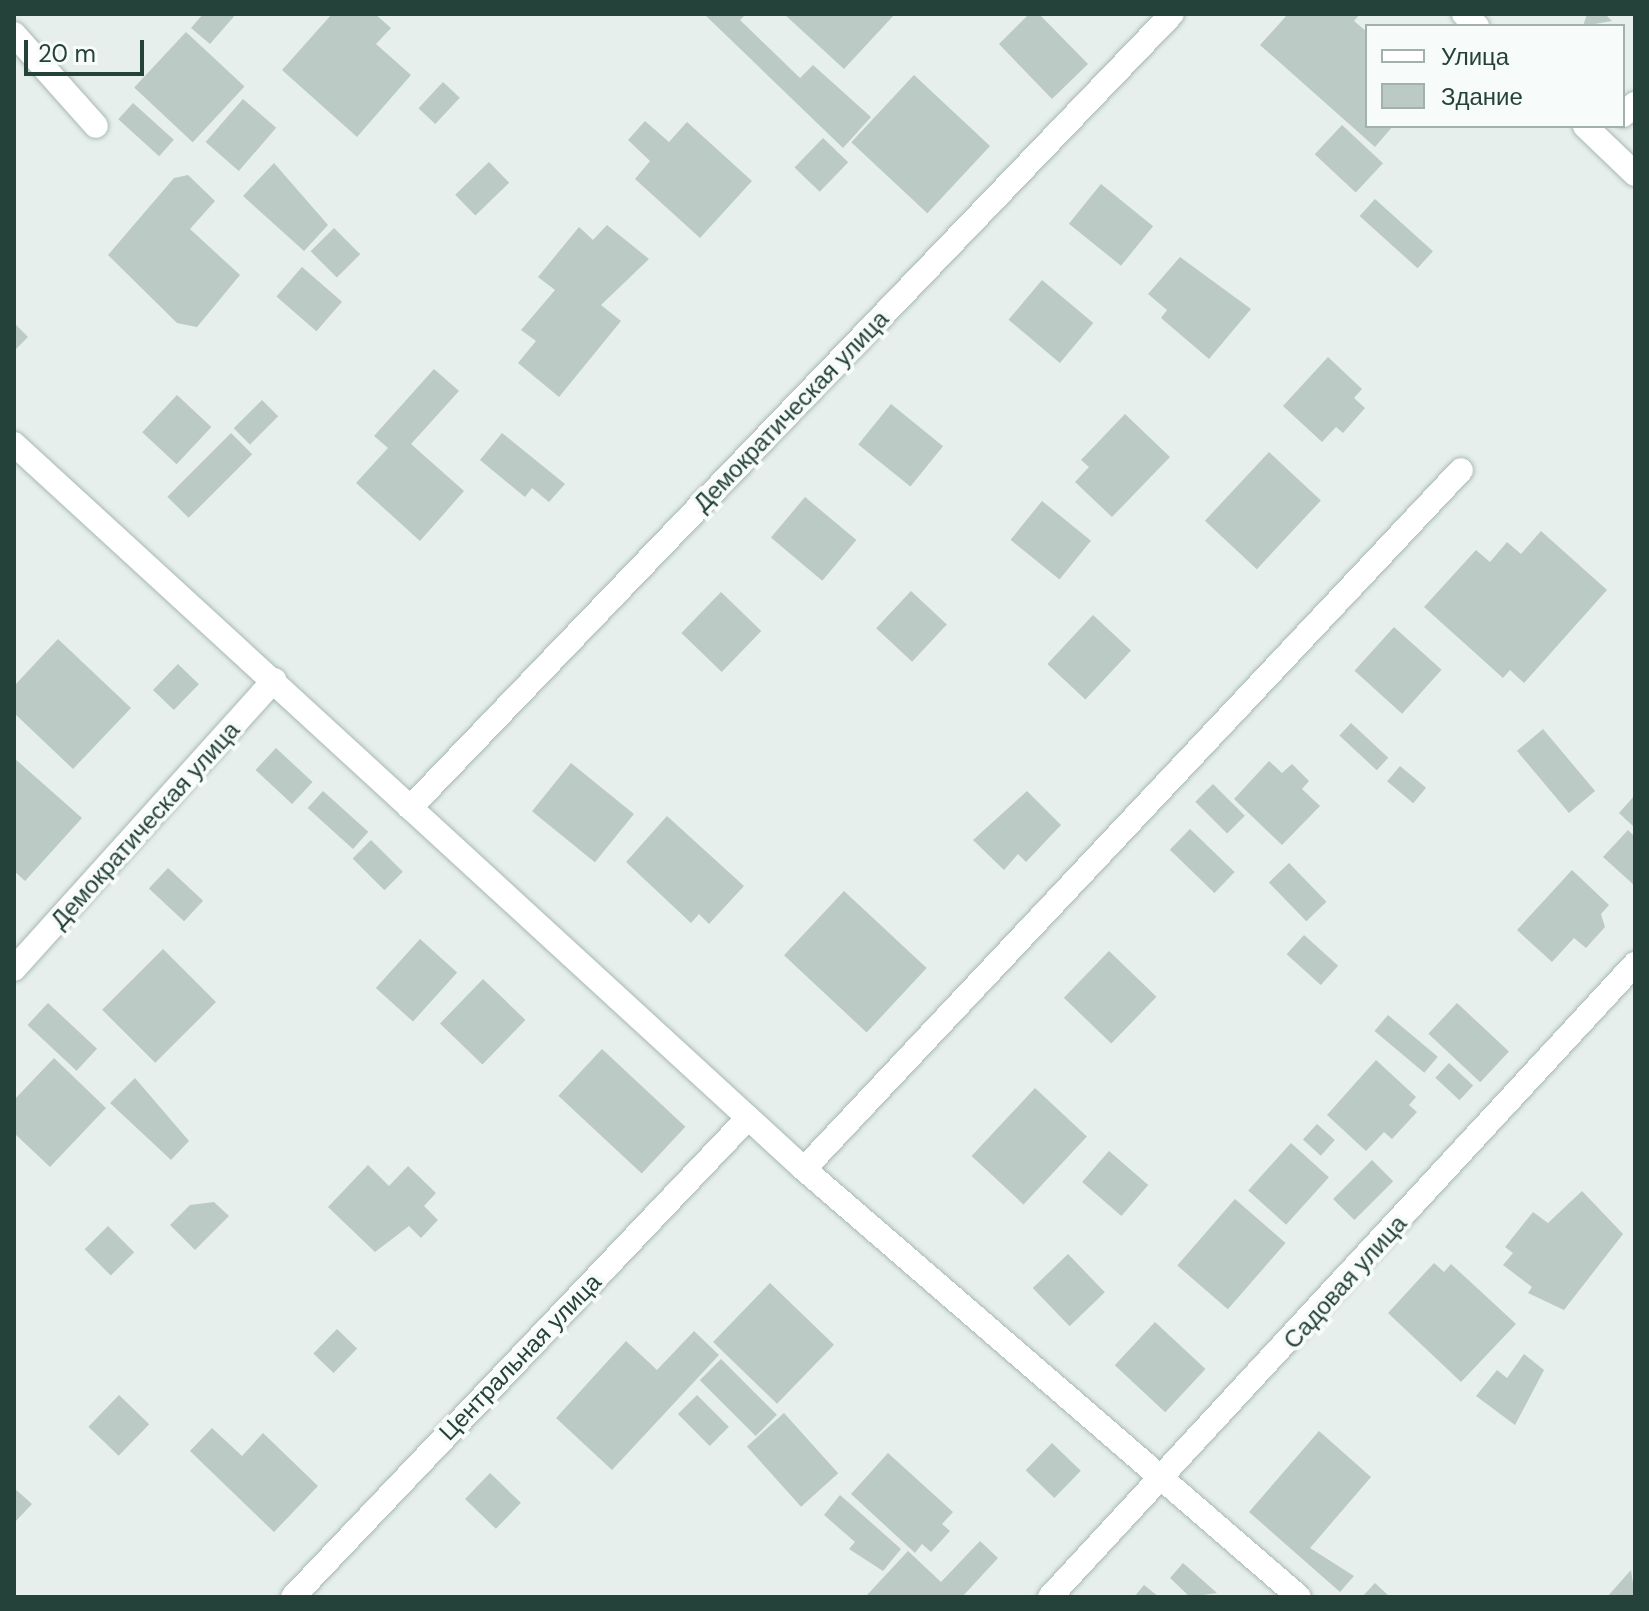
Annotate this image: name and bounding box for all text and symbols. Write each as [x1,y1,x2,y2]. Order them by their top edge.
scale bar [28,24,148,74]
legend [1365,24,1625,128]
text: 20 m [38,38,96,69]
text: Улица [1441,41,1509,72]
text: Здание [1441,81,1523,112]
street label: Демократическая улица [688,305,894,517]
street label: Демократическая улица [45,716,245,934]
street label: Садовая улица [1278,1209,1412,1355]
street label: Центральная улица [433,1268,607,1446]

